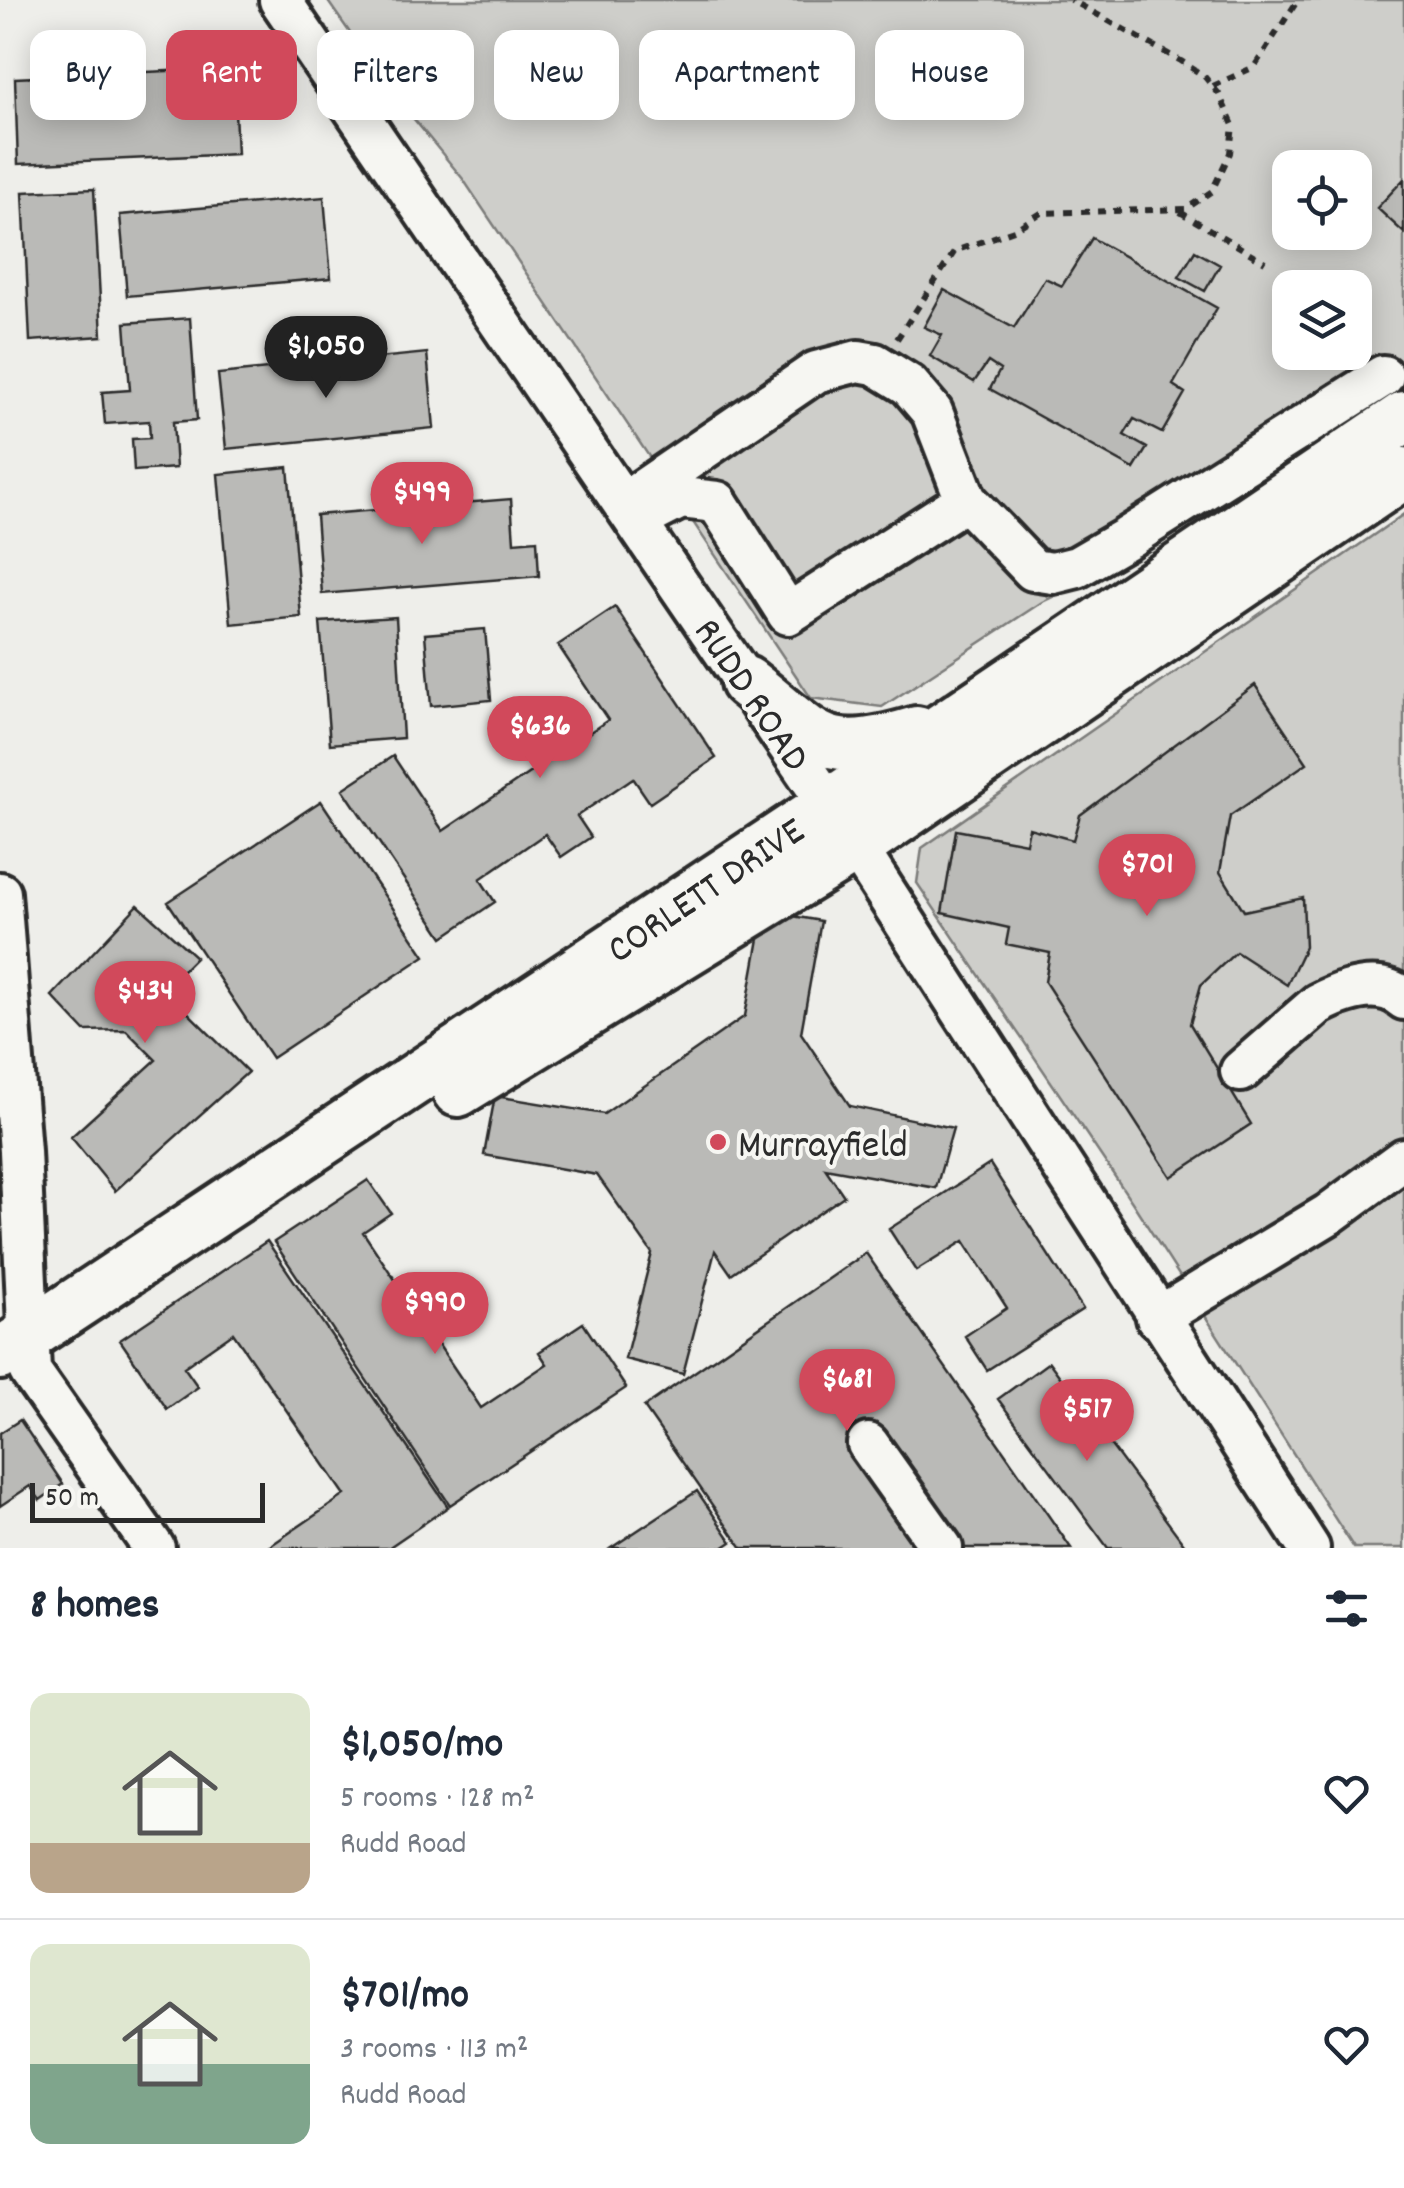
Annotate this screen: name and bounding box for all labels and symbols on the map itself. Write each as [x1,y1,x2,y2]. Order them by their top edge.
pin: $1,050 [245,316,407,401]
pin: $499 [363,462,481,547]
street label: RUDD ROAD [676,609,821,785]
pin: $636 [481,696,599,781]
street label: CORLETT DRIVE [597,806,818,981]
pin: $701 [1088,834,1206,919]
pin: $434 [86,961,204,1046]
place label: Murrayfield [738,1120,908,1177]
marker: Murrayfield [707,1131,729,1153]
pin: $990 [376,1272,494,1357]
pin: $681 [788,1349,906,1434]
pin: $517 [1028,1379,1146,1464]
scale bar [30,1478,265,1522]

